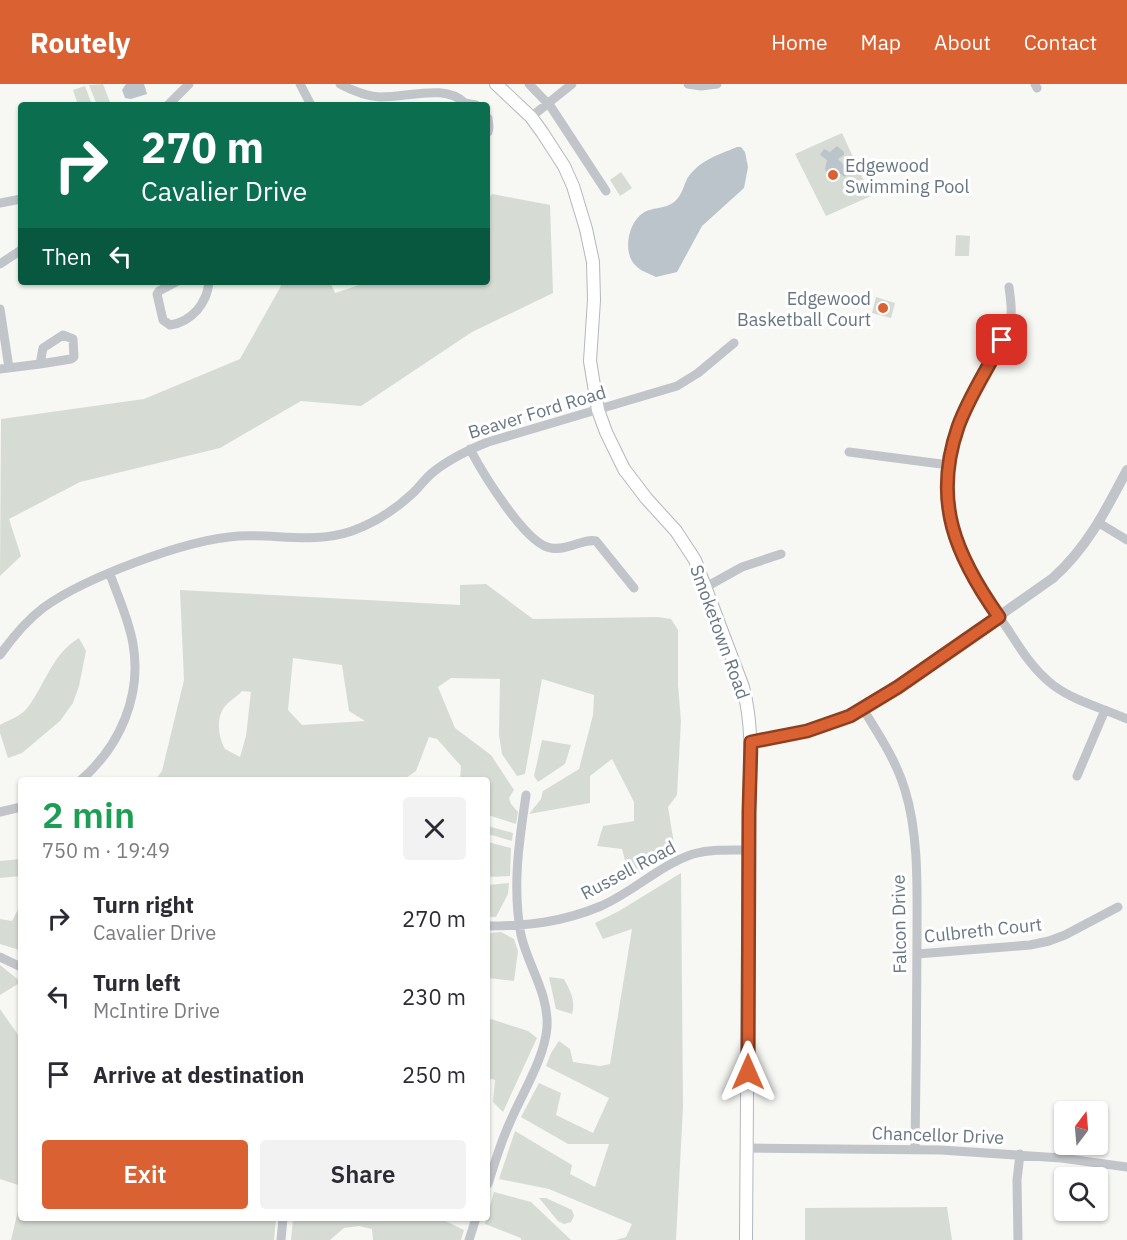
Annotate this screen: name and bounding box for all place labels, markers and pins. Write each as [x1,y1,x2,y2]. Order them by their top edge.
place label: Edgewood Swimming Pool [845,154,969,198]
marker: Edgewood Swimming Pool [826,168,840,182]
place label: Edgewood Basketball Court [737,287,871,331]
marker: Edgewood Basketball Court [876,301,890,315]
pin [976,314,1027,365]

